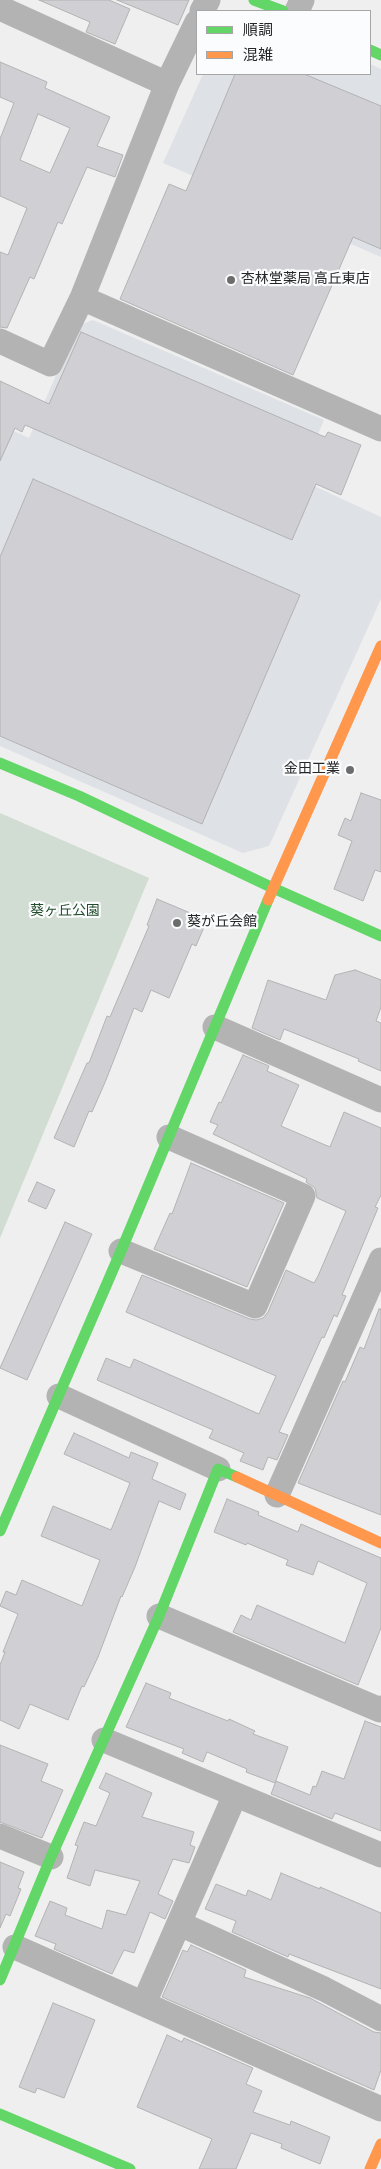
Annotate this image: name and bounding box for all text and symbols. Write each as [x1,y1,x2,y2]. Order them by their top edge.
legend [196,10,371,75]
text: 順調 [243,20,273,41]
text: 混雑 [243,45,273,66]
place label: 杏林堂薬局 高丘東店 [241,272,370,288]
marker: 杏林堂薬局 高丘東店 [225,274,237,286]
place label: 金田工業 [284,762,340,778]
marker: 金田工業 [344,764,356,776]
park label: 葵ヶ丘公園 [30,904,100,920]
place label: 葵が丘会館 [187,915,257,931]
marker: 葵が丘会館 [171,917,183,929]

